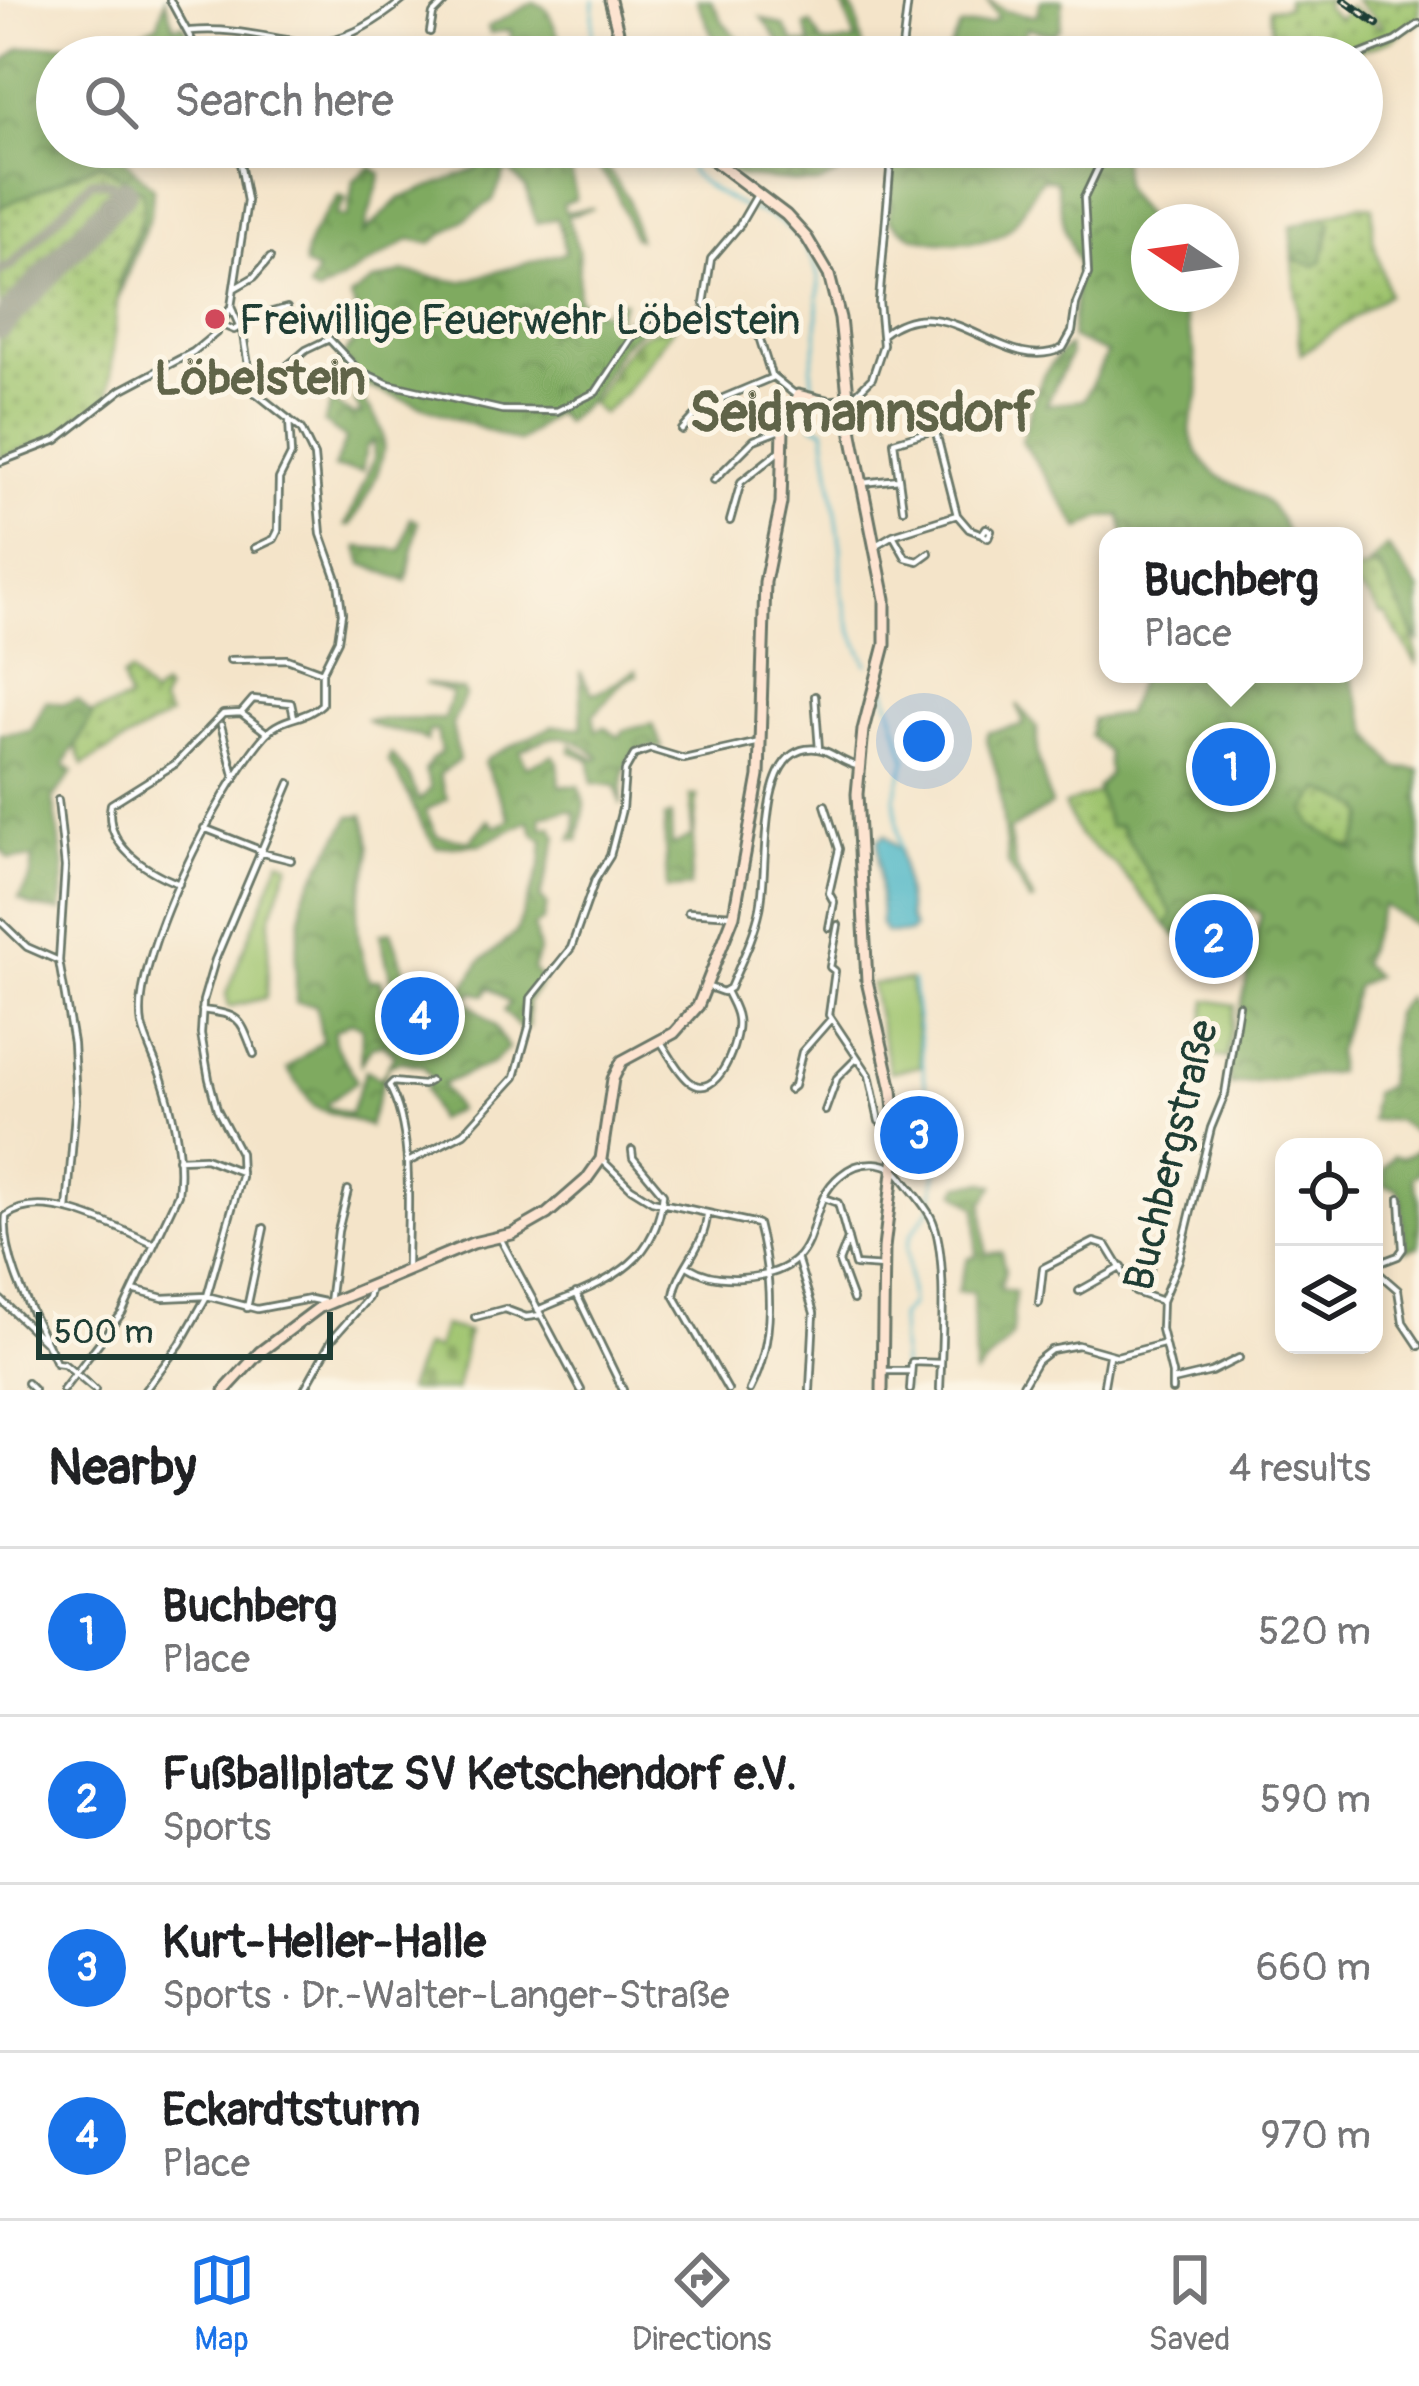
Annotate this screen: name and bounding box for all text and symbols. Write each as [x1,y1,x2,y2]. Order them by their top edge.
search box [36,36,1383,168]
icon: search [78,69,144,135]
text: Search here [174,74,394,130]
north arrow [1131,204,1239,312]
place label: Freiwillige Feuerwehr Löbelstein [239,295,801,347]
marker: Freiwillige Feuerwehr Löbelstein [202,306,228,332]
district label: Löbelstein [154,349,366,409]
district label: Seidmannsdorf [689,380,1035,448]
popup [1099,527,1363,683]
text: Buchberg [1143,553,1319,609]
text: Place [1143,609,1231,658]
your location [894,711,954,771]
pin: 1 [1192,722,1270,812]
pin: 2 [1175,894,1253,984]
pin: 4 [381,971,459,1061]
street label: Buchbergstraße [1113,1014,1231,1296]
pin: 3 [880,1090,958,1180]
map controls [1275,1138,1383,1354]
button: locate [1275,1138,1383,1246]
button: layers [1275,1246,1383,1354]
scale bar [36,1306,333,1359]
text: 500 m [54,1312,153,1353]
text: Nearby [48,1436,196,1500]
text: 4 results [1229,1444,1371,1493]
text: Buchberg [162,1579,337,1635]
text: 1 [79,1607,95,1656]
text: 520 m [1258,1607,1371,1656]
text: Place [162,1635,250,1684]
text: Fußballplatz SV Ketschendorf e.V. [162,1747,797,1803]
text: 2 [76,1775,98,1824]
text: 590 m [1260,1775,1371,1824]
text: Sports [162,1803,271,1852]
text: Kurt-Heller-Halle [162,1915,486,1971]
text: 3 [76,1943,98,1992]
text: 660 m [1256,1943,1371,1992]
text: Sports · Dr.-Walter-Langer-Straße [162,1971,730,2020]
text: Eckardtsturm [162,2083,420,2139]
text: 4 [76,2111,98,2160]
text: 970 m [1261,2111,1371,2160]
text: Place [162,2139,250,2188]
tab: Map [189,2247,255,2360]
tab: Directions [632,2247,772,2360]
tab: Saved [1149,2247,1230,2360]

